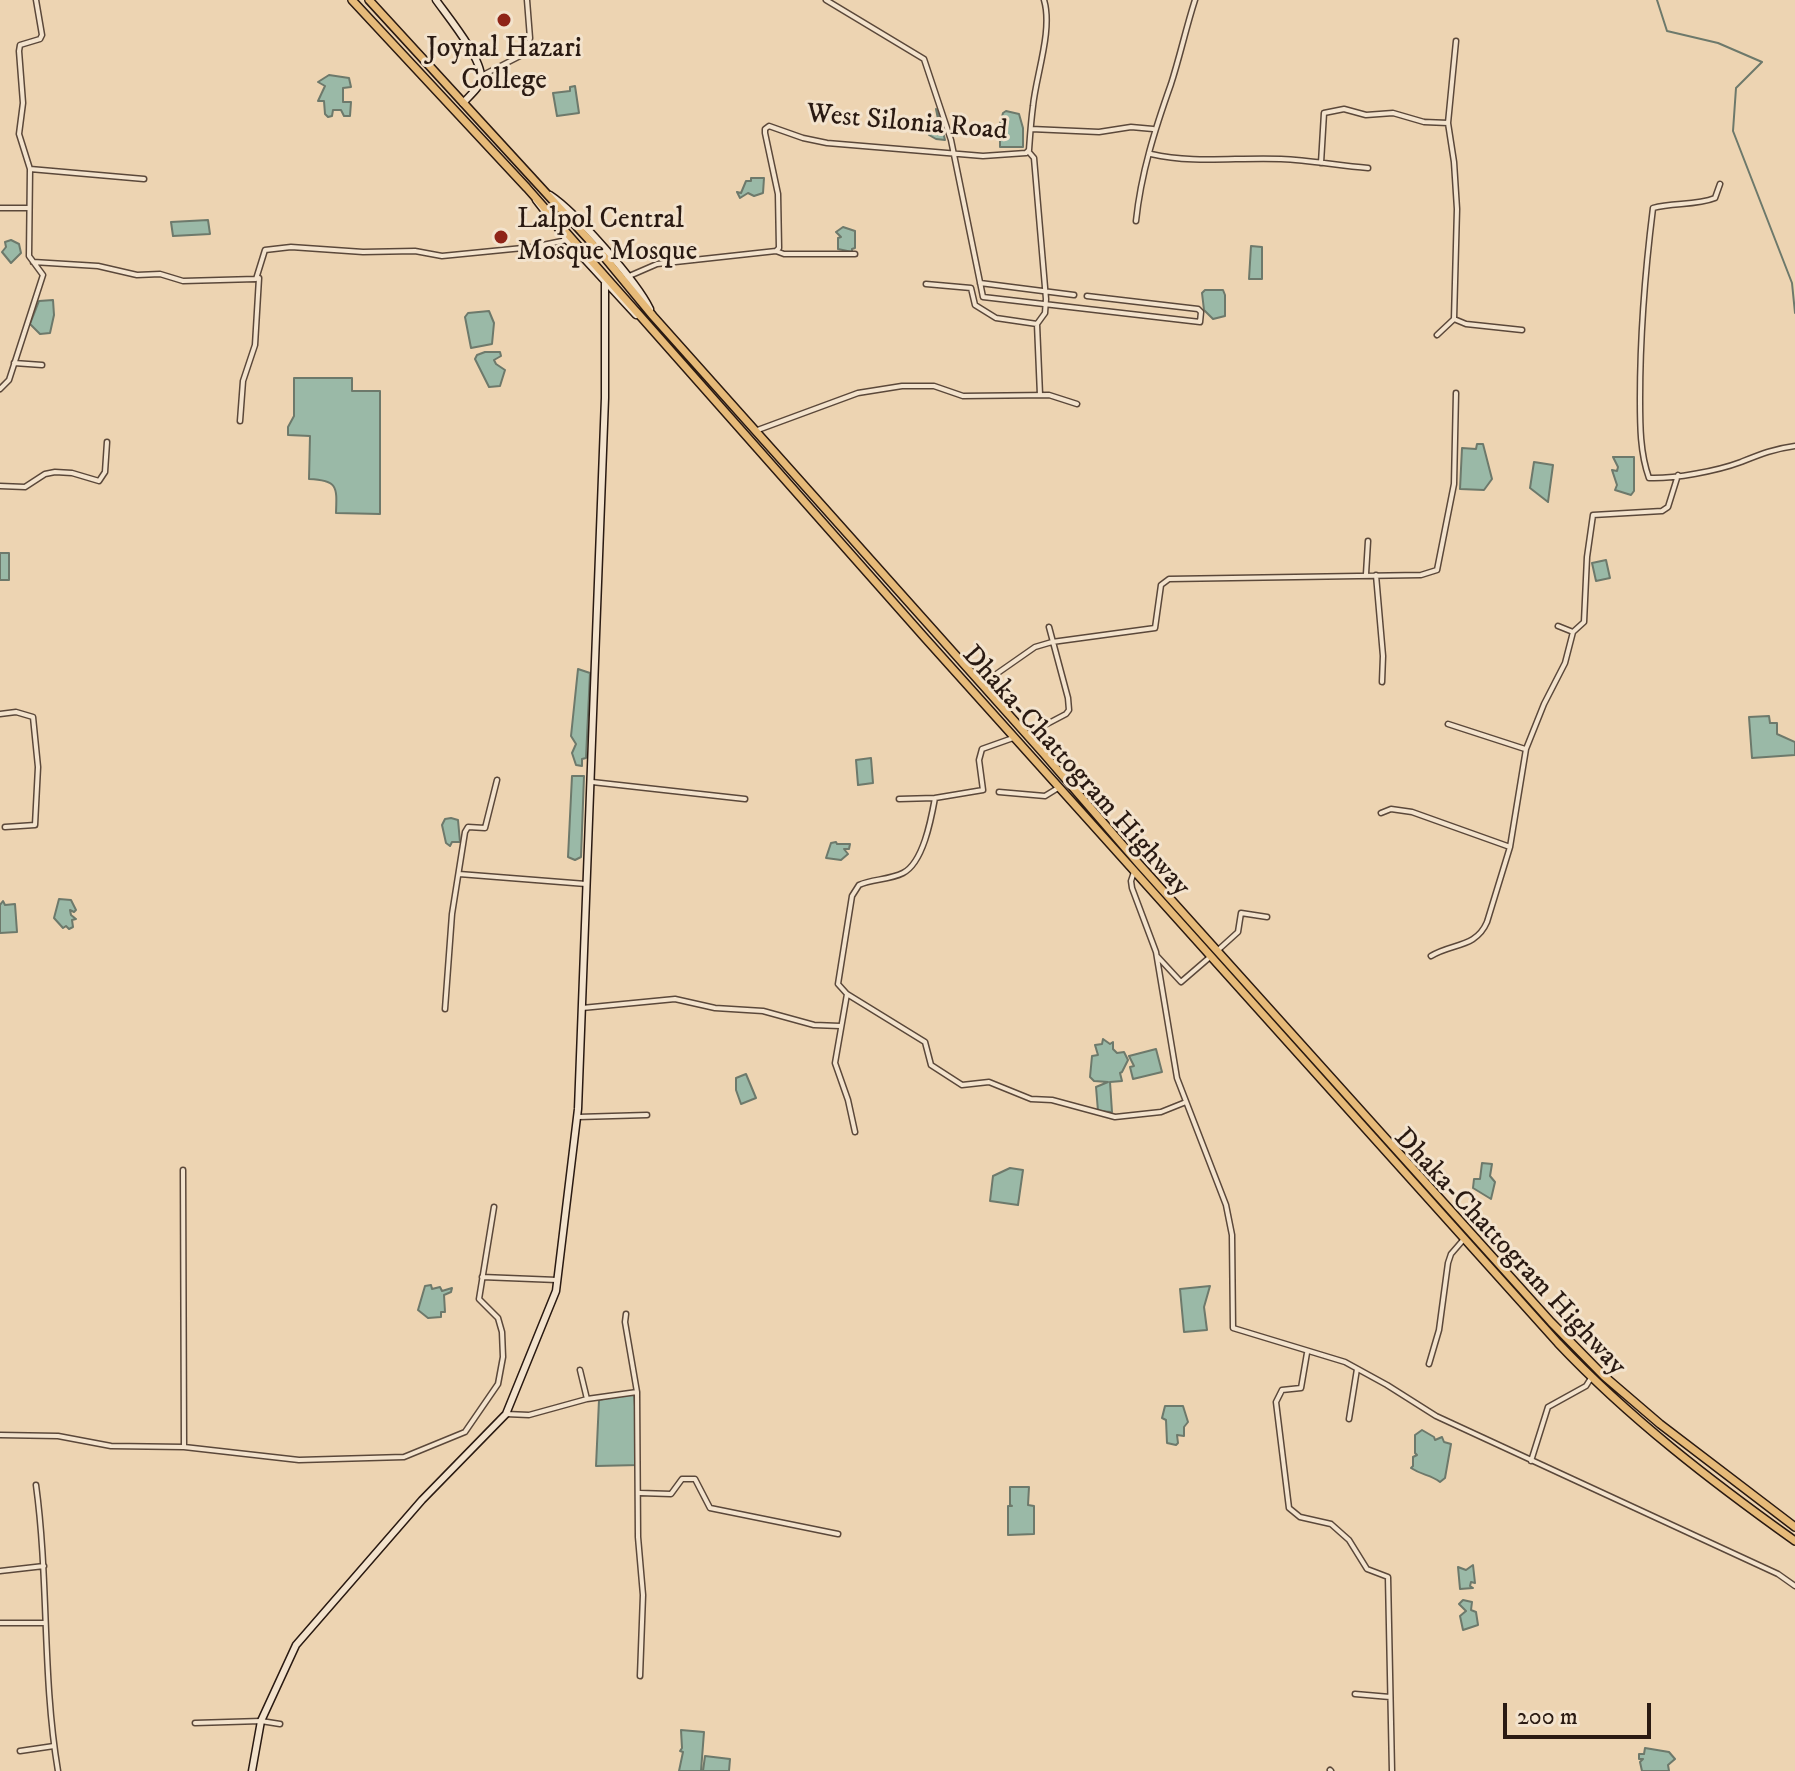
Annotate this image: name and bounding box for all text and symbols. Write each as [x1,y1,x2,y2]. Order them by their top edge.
marker: Joynal Hazari College [495,11,513,29]
place label: Joynal Hazari College [426,33,582,99]
street label: West Silonia Road [805,98,1009,150]
place label: Lalpol Central Mosque Mosque [517,204,697,270]
marker: Lalpol Central Mosque Mosque [492,228,510,246]
street label: Dhaka-Chattogram Highway [953,640,1197,904]
street label: Dhaka-Chattogram Highway [1386,1122,1632,1384]
scale bar [1507,1687,1655,1737]
text: 200 m [1517,1702,1578,1732]

